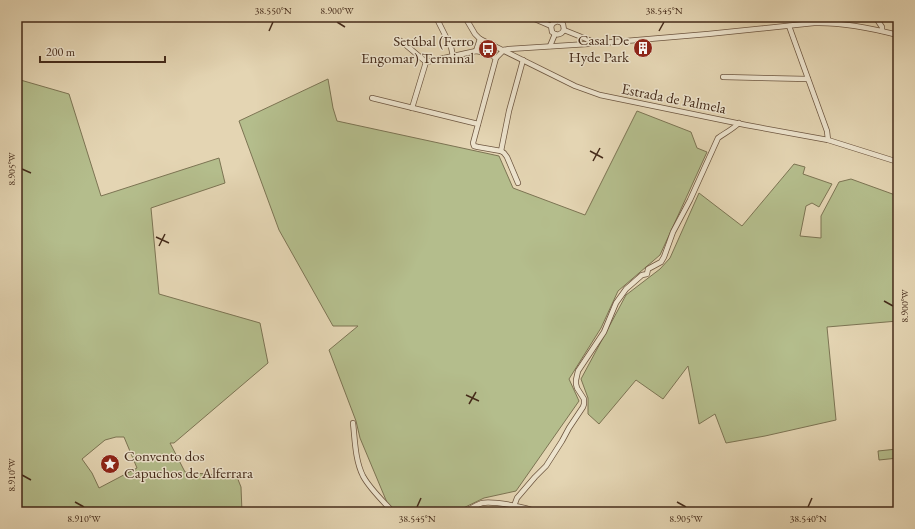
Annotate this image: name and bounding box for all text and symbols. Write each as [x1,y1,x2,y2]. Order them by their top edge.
text: 38.550°N [254,4,292,17]
text: 8.900°W [320,4,355,17]
text: 38.545°N [645,4,683,17]
place label: Casal De Hyde Park [569,30,630,66]
place label: Setúbal (Ferro Engomar) Terminal [361,31,474,67]
building icon: Casal De Hyde Park [632,37,654,59]
scale bar [40,38,165,64]
bus stop icon: Setúbal (Ferro Engomar) Terminal [477,38,499,60]
text: 200 m [46,44,76,60]
street label: Estrada de Palmela [620,79,728,117]
text: 8.905°W [5,151,18,186]
text: 8.900°W [898,288,911,323]
place label: Convento dos Capuchos de Alferrara [124,446,253,482]
place icon: Convento dos Capuchos de Alferrara [99,453,121,475]
text: 8.910°W [5,457,18,492]
text: 8.910°W [67,512,102,525]
text: 38.545°N [398,512,436,525]
text: 8.905°W [669,512,704,525]
text: 38.540°N [789,512,827,525]

